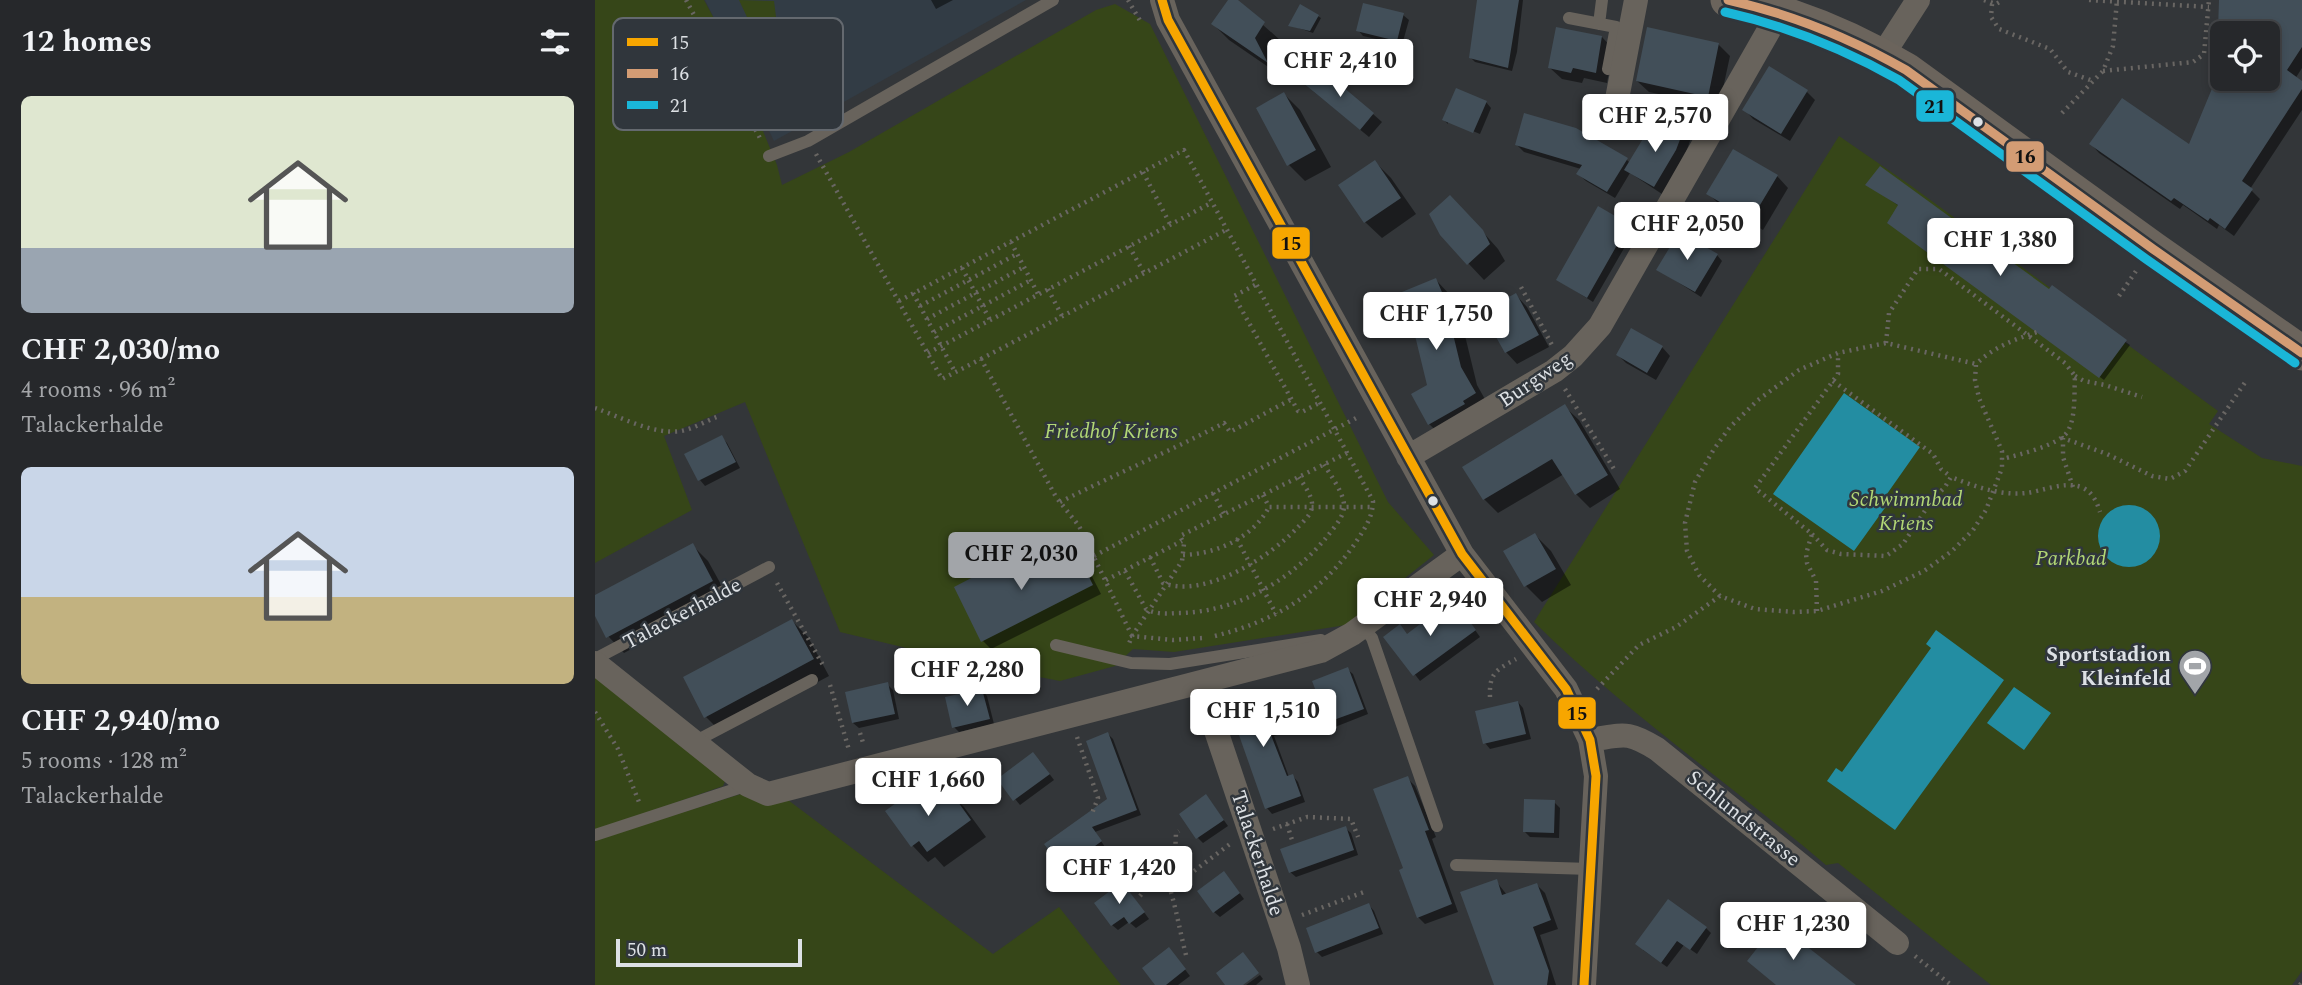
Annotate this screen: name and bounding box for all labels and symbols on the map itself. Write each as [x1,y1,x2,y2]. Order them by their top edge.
legend [613,18,843,130]
text: 15 [670,29,689,58]
pin: CHF 2,410 [1260,40,1420,99]
text: 16 [670,60,689,89]
line badge: 21 [1915,89,1955,123]
text: 21 [670,92,689,121]
text: 21 [1924,93,1946,122]
pin: CHF 2,570 [1575,94,1735,154]
unlabelled marker [1971,115,1985,129]
line badge: 16 [2005,140,2045,173]
text: 16 [2014,143,2036,172]
pin: CHF 2,050 [1607,202,1767,262]
pin: CHF 1,380 [1920,218,2080,278]
line badge: 15 [1271,226,1311,260]
text: 15 [1280,230,1302,259]
pin: CHF 1,750 [1356,292,1516,352]
street label: Burgweg [1492,343,1579,416]
park label: Friedhof Kriens [1044,416,1178,448]
park label: Schwimmbad Kriens [1849,484,1963,540]
unlabelled marker [1426,494,1440,508]
pin: CHF 2,030 [941,532,1101,592]
park label: Parkbad [2035,543,2107,575]
street label: Talackerhalde [618,569,747,659]
pin: CHF 2,940 [1350,578,1510,638]
place label: Sportstadion Kleinfeld [2046,639,2171,695]
sports icon: Sportstadion Kleinfeld [2176,647,2214,696]
pin: CHF 2,280 [887,648,1047,708]
pin: CHF 1,510 [1183,690,1343,749]
line badge: 15 [1557,696,1597,730]
text: 15 [1566,700,1588,729]
pin: CHF 1,660 [848,758,1008,818]
street label: Schlundstrasse [1679,763,1808,875]
street label: Talackerhalde [1222,786,1292,920]
pin: CHF 1,420 [1039,846,1199,906]
pin: CHF 1,230 [1713,902,1873,962]
scale bar [616,936,801,968]

